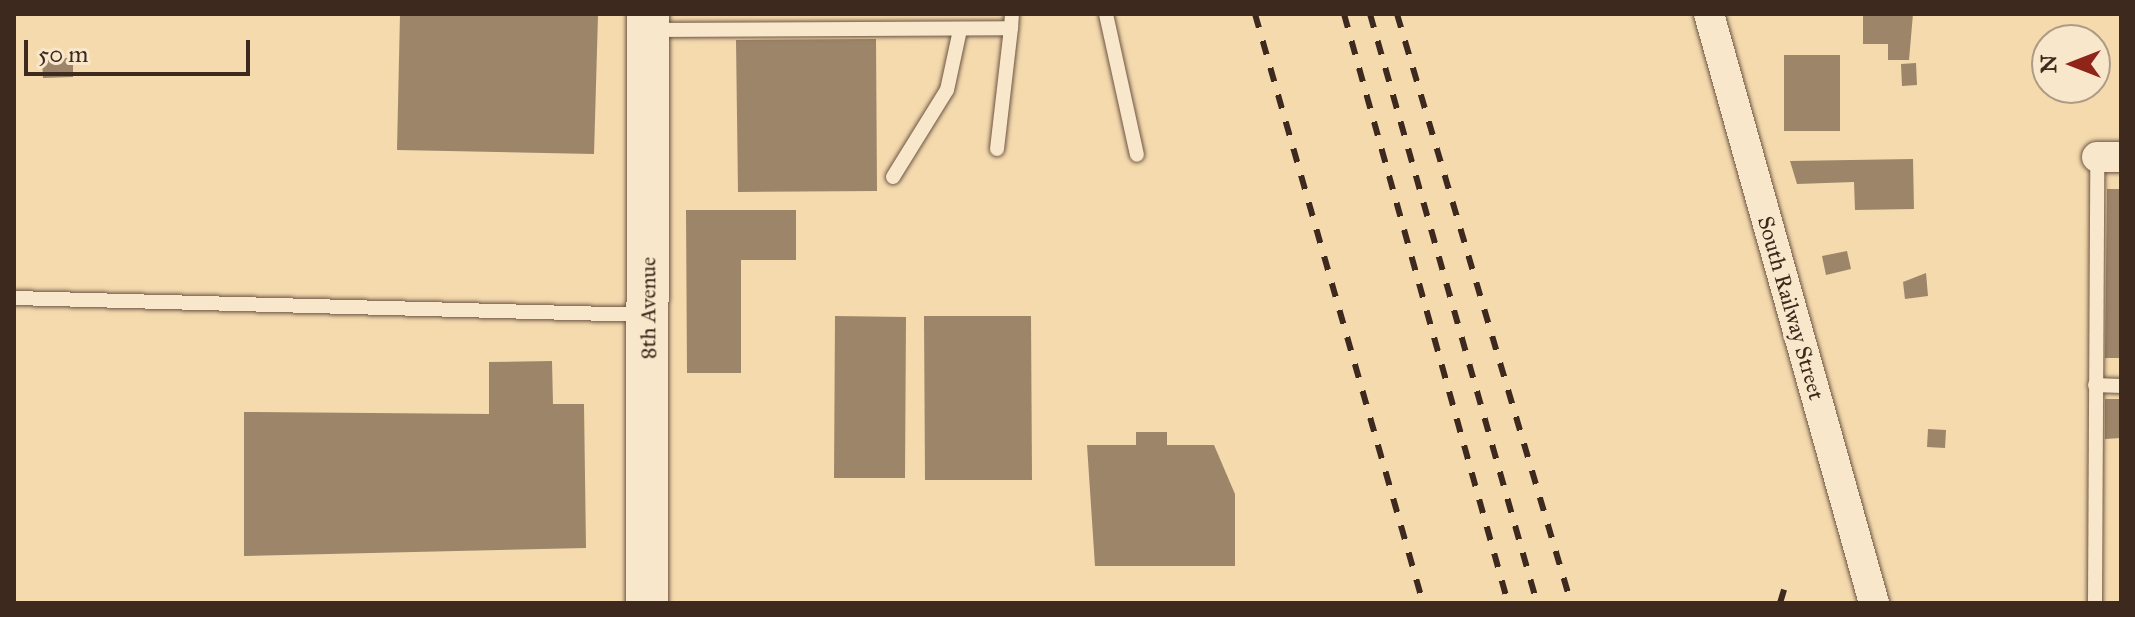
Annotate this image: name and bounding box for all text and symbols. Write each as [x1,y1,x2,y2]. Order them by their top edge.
scale bar [28,24,254,74]
north arrow [2031,24,2111,104]
text: 50 m [38,39,88,69]
text: N [2035,55,2062,73]
street label: South Railway Street [1752,213,1830,403]
street label: 8th Avenue [635,257,661,359]

